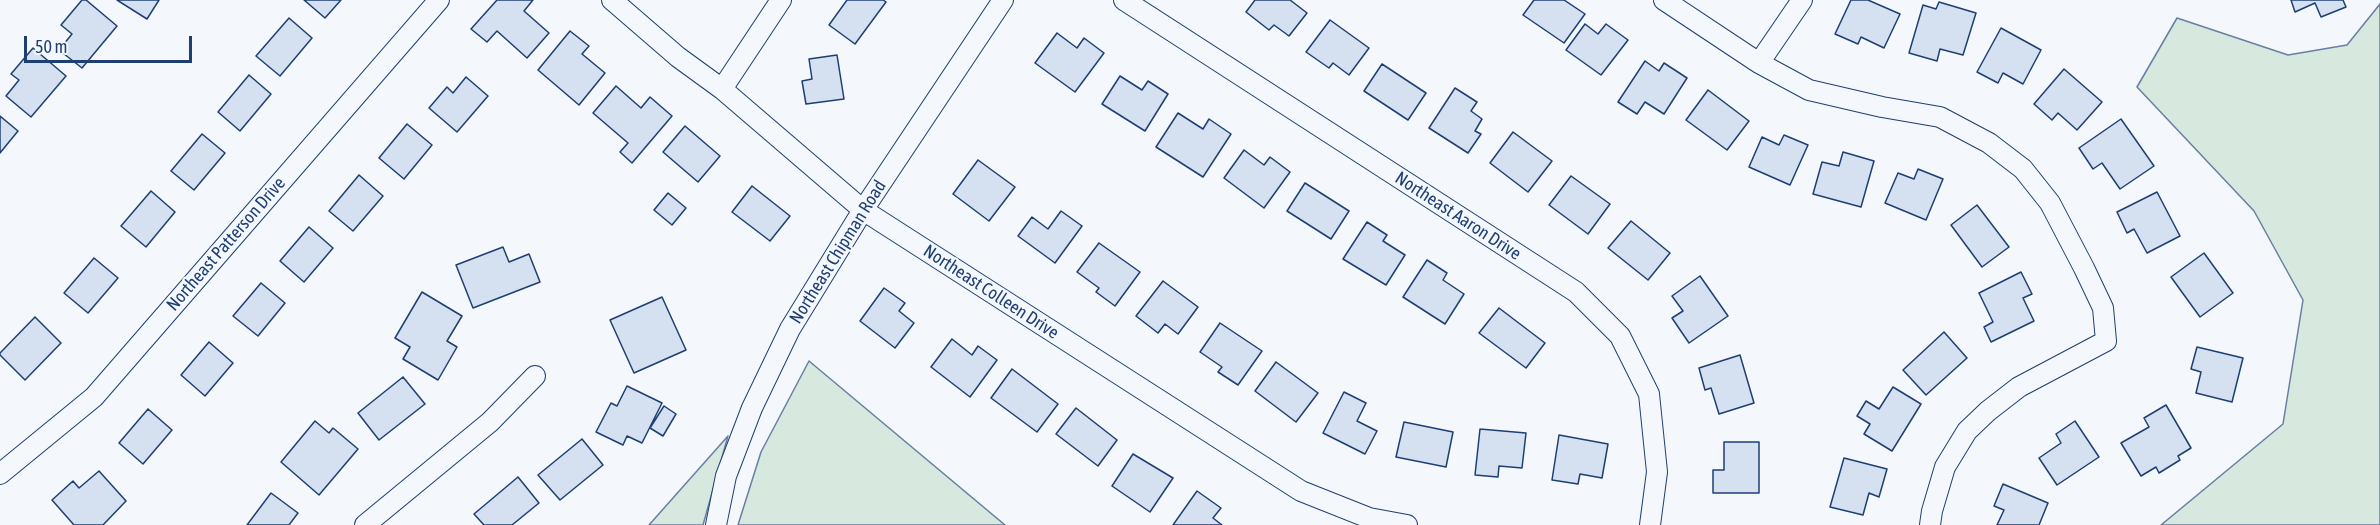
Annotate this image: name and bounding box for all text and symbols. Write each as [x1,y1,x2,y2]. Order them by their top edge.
scale bar [27,24,195,62]
text: 50 m [35,36,67,57]
street label: Northeast Aaron Drive [1391,167,1525,265]
street label: Northeast Patterson Drive [162,173,290,315]
street label: Northeast Chipman Road [785,176,891,328]
street label: Northeast Colleen Drive [919,240,1063,344]

